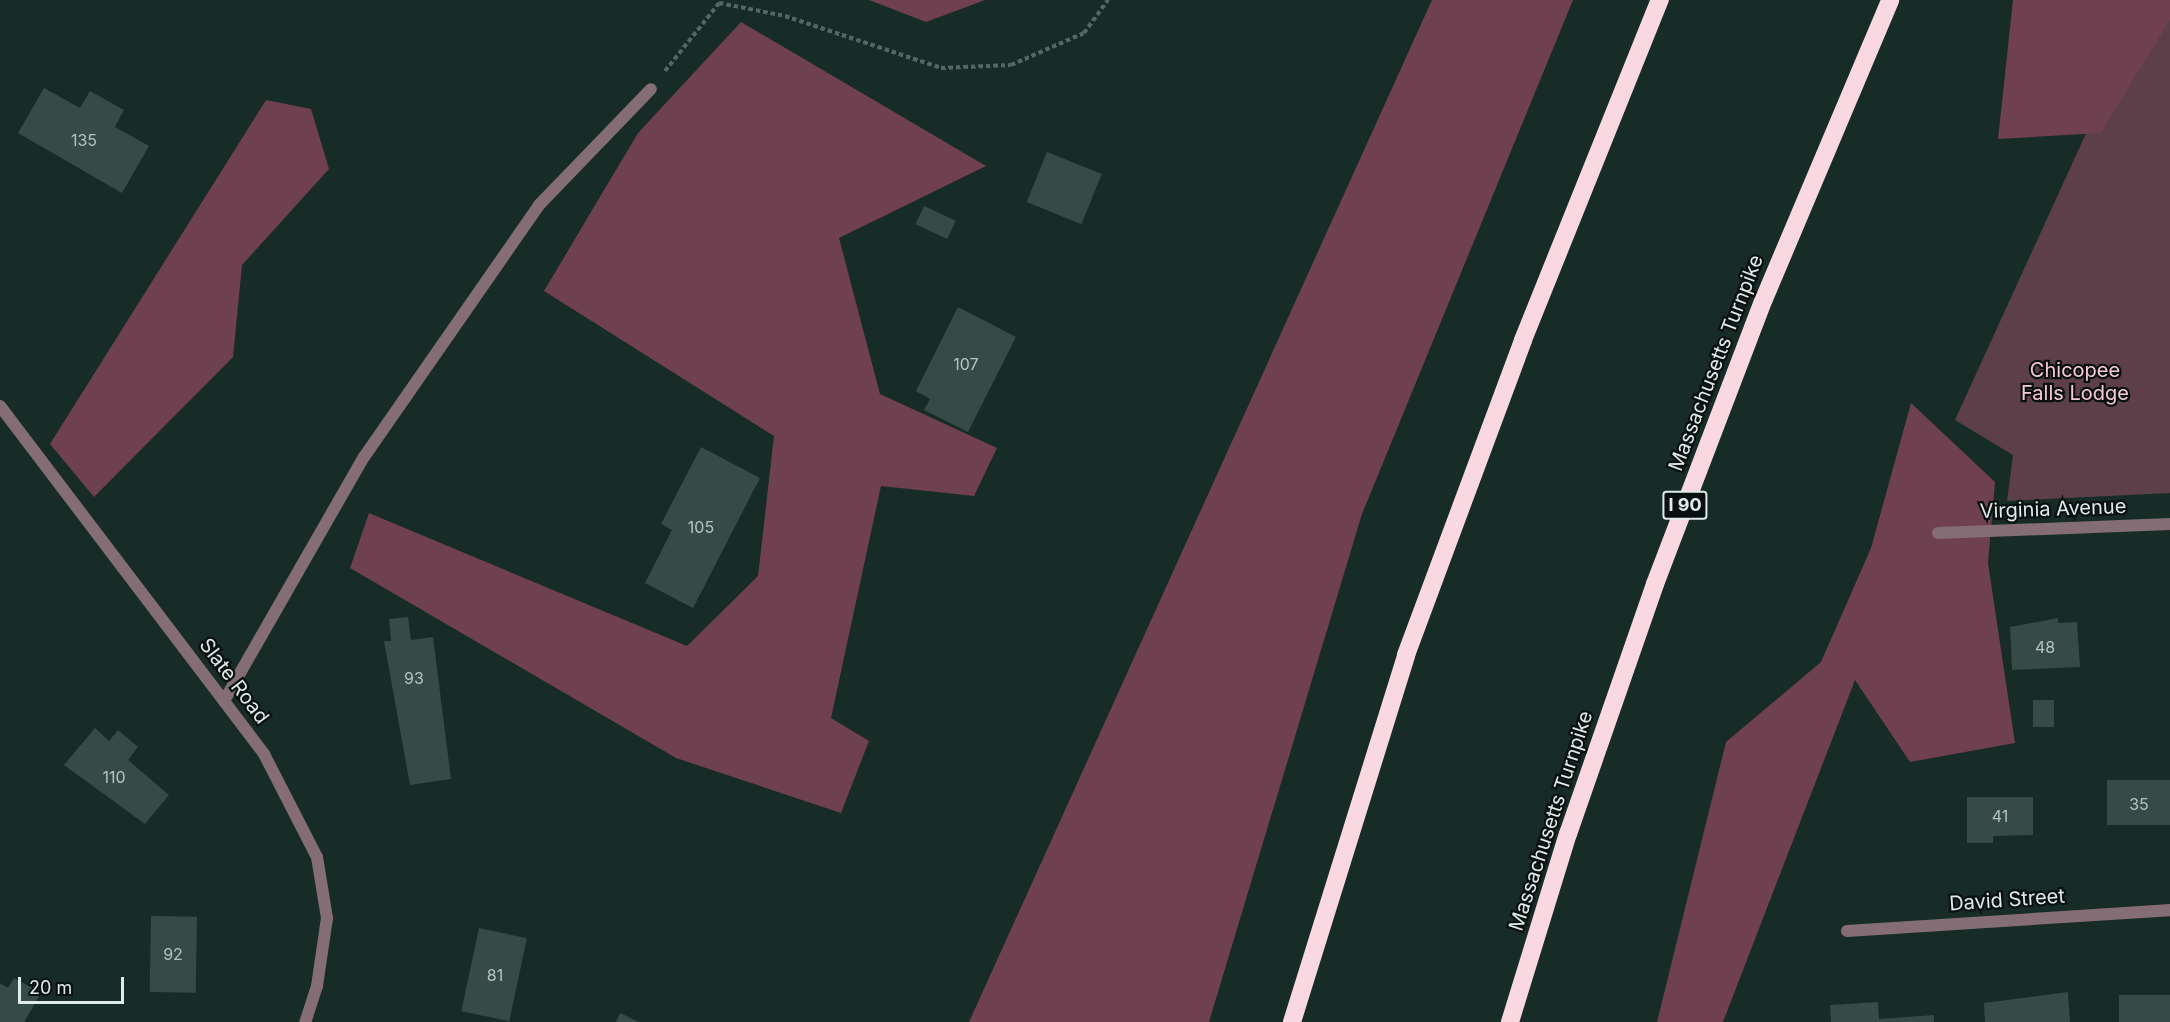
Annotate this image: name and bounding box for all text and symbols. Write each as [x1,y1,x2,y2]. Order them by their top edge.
house number: 135 [71,130,97,150]
street label: Massachusetts Turnpike [1664,251,1768,475]
house number: 107 [953,354,979,374]
park label: Chicopee Falls Lodge [2021,359,2129,406]
road number: I 90 [1661,490,1709,520]
street label: Virginia Avenue [1979,494,2127,524]
house number: 105 [688,517,714,537]
street label: Slate Road [194,634,274,728]
house number: 48 [2035,637,2055,657]
house number: 93 [404,668,424,688]
street label: Massachusetts Turnpike [1504,708,1598,934]
house number: 110 [102,767,126,787]
house number: 35 [2129,794,2149,814]
house number: 41 [1992,806,2008,826]
street label: David Street [1948,884,2066,916]
house number: 92 [163,944,183,964]
scale bar [21,965,128,1003]
house number: 81 [487,965,503,985]
text: 20 m [29,977,72,998]

